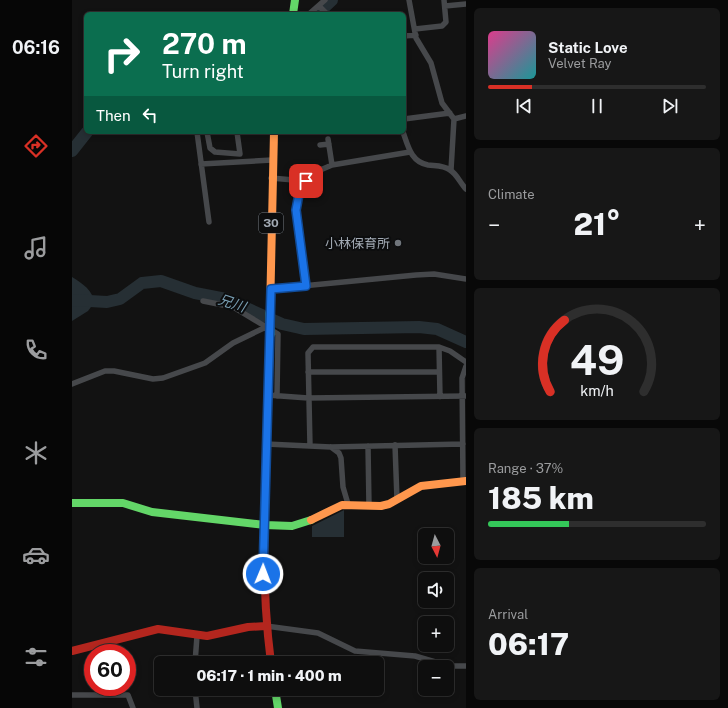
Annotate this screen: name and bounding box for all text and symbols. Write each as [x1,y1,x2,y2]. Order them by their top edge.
text: 270 m [162,27,246,60]
icon: right [96,28,148,80]
text: 06:16 [12,37,60,58]
text: Static Love [548,39,628,56]
text: Velvet Ray [548,56,612,71]
text: Turn right [162,61,244,82]
icon: previous [513,95,535,117]
icon: pause [586,95,608,117]
icon: next [659,95,681,117]
icon: left [139,104,161,126]
text: Then [96,107,131,124]
icon: directions [22,132,50,160]
pin [289,164,323,198]
icon: arrive [295,170,317,192]
text: Climate [488,187,535,202]
text: 21° [573,206,621,242]
text: − [488,212,500,238]
text: + [694,212,706,238]
road number: 30 [259,213,283,233]
icon: music [22,234,50,262]
place label: 小林保育所 [325,236,390,251]
marker: 小林保育所 [393,238,403,248]
water label: 兄川 [216,291,250,316]
text: 49 [570,335,624,384]
icon: phone [22,336,50,364]
text: km/h [580,382,614,399]
icon: climate [22,439,50,467]
text: Range · 37% [488,461,563,476]
text: 185 km [488,480,594,516]
north arrow [418,528,454,564]
map controls [418,528,454,696]
icon: car [22,541,50,569]
position arrow [242,553,284,595]
button: sound [418,572,454,608]
text: Arrival [488,607,528,622]
button: + [418,616,454,652]
text: 06:17 [488,626,569,662]
icon: filters [22,643,50,671]
speed limit sign: 60 [84,644,136,696]
button: − [418,660,454,696]
text: 06:17 · 1 min · 400 m [196,667,342,684]

